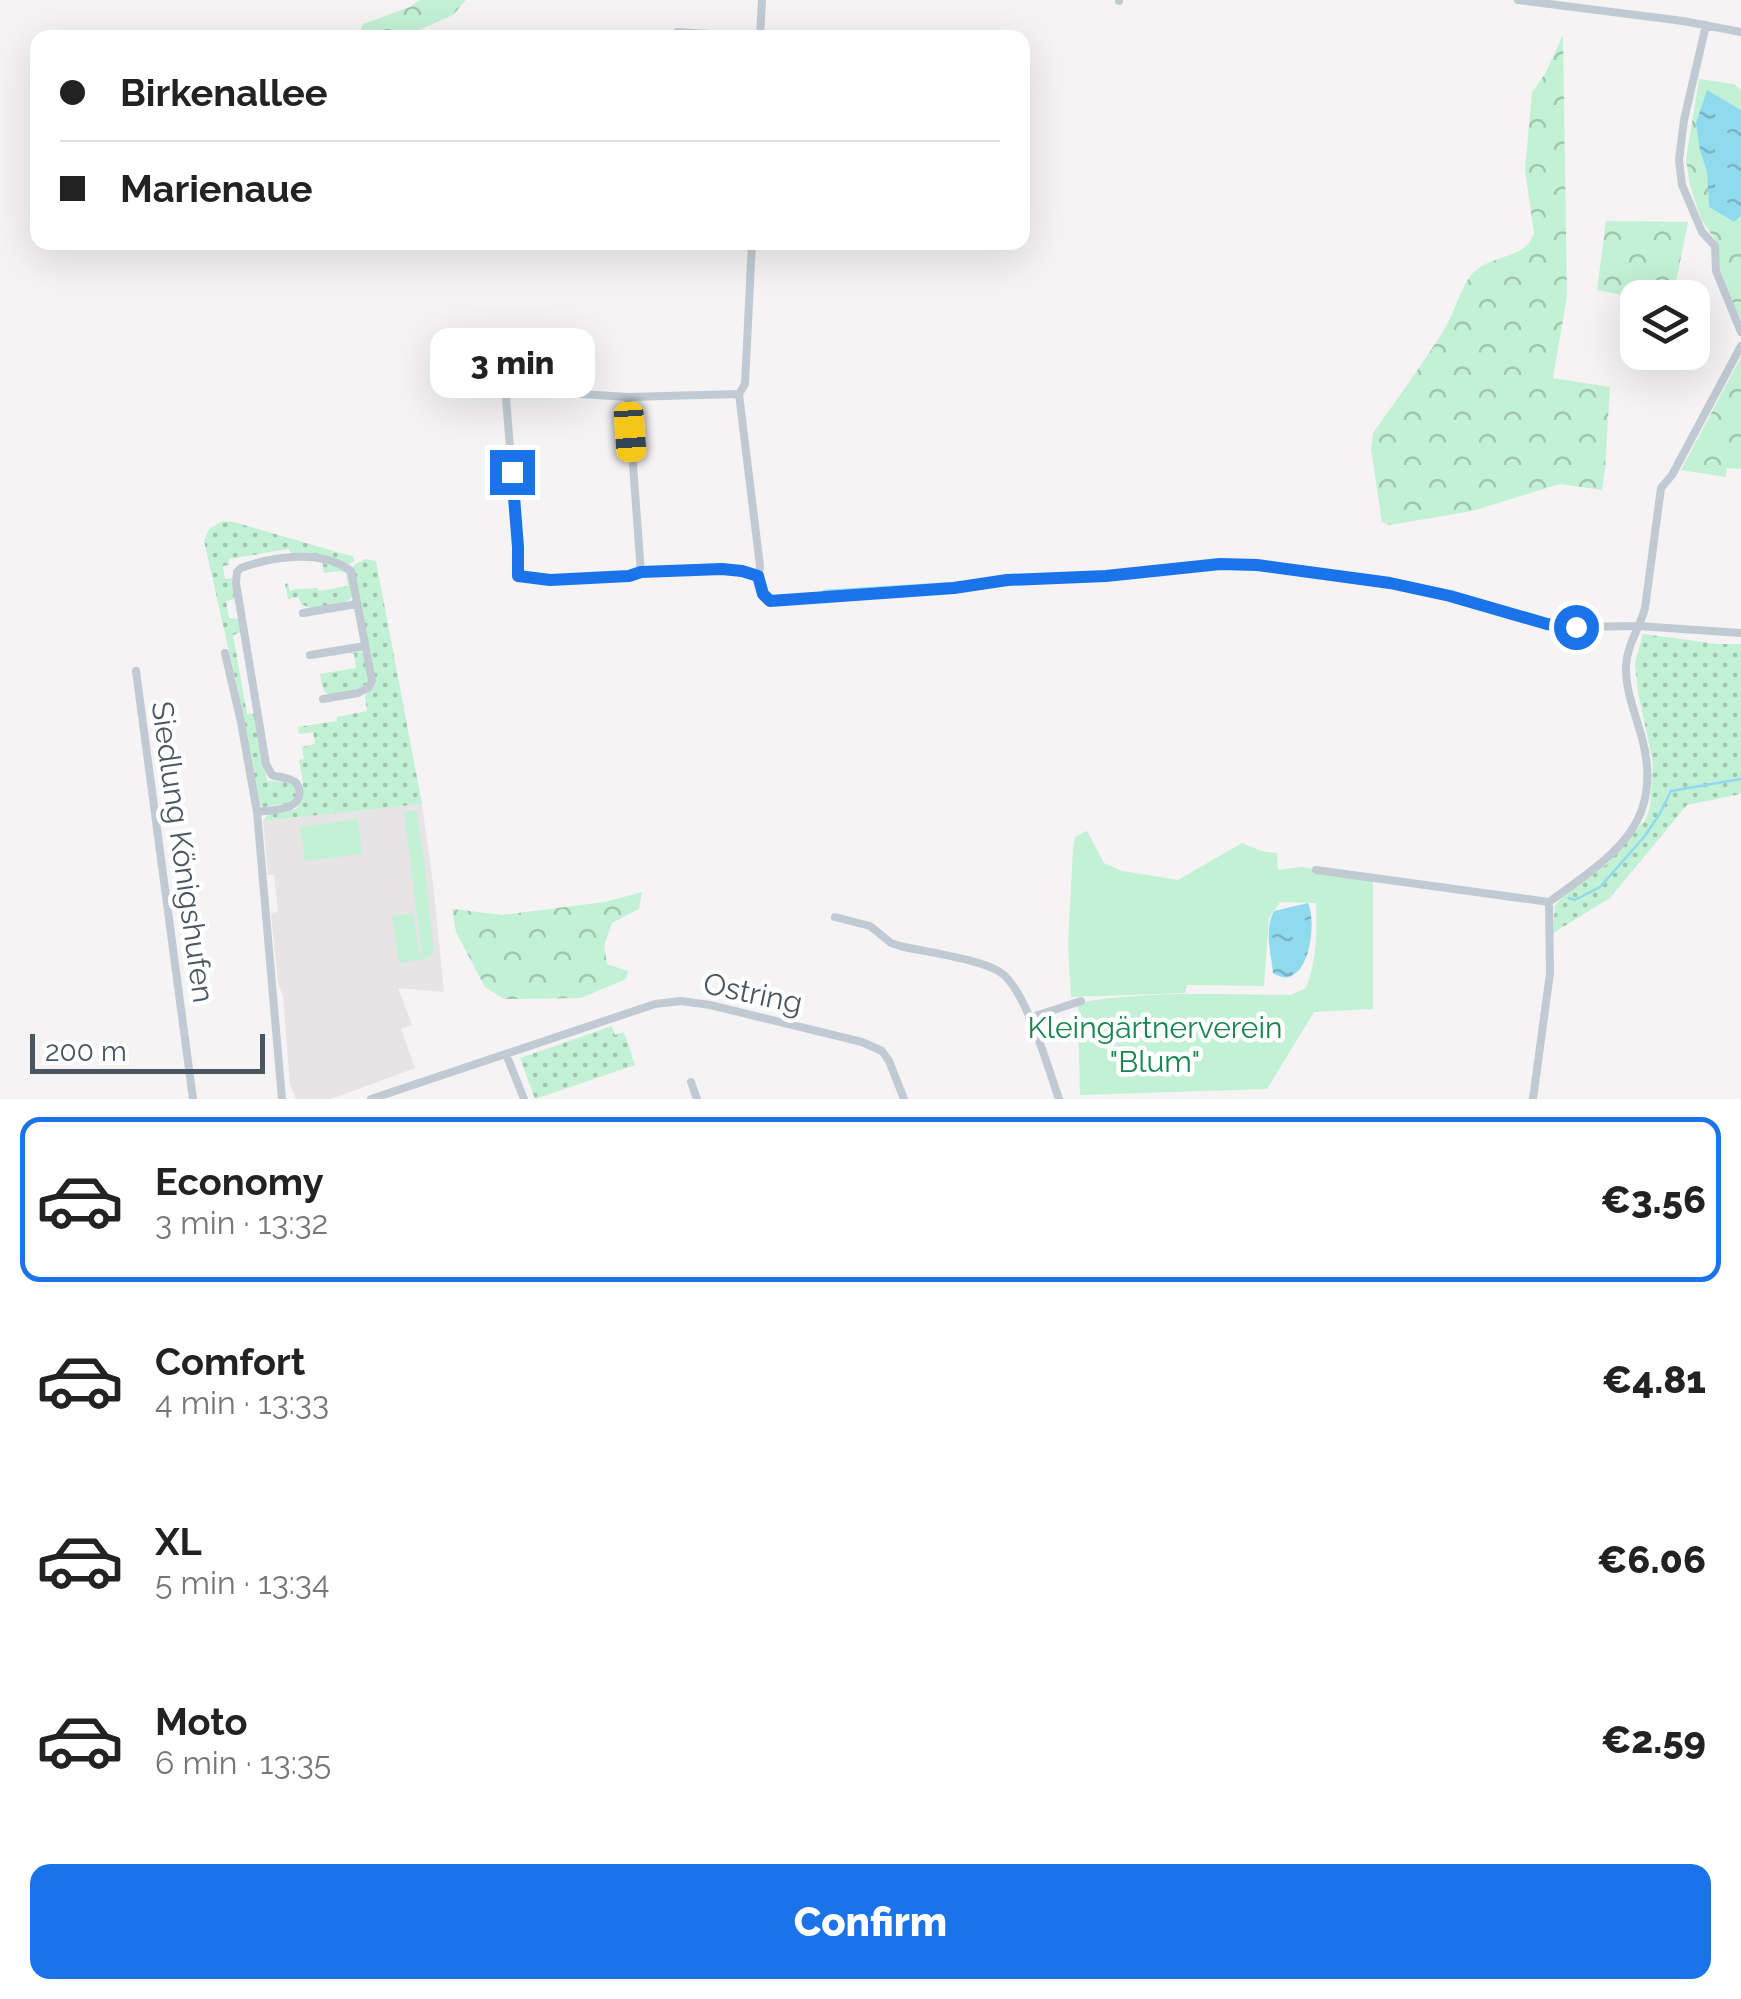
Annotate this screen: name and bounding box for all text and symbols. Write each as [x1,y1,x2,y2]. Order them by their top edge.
text: Birkenallee [120,70,328,115]
text: Marienaue [120,166,313,211]
map controls [1620,280,1710,370]
button: layers [1620,280,1710,370]
callout: 3 min [430,327,594,397]
text: 3 min [471,344,554,381]
car [613,401,647,463]
route end [490,450,535,495]
route start [1554,605,1599,650]
street label: Siedlung Königshufen [145,699,221,1005]
street label: Ostring [700,965,806,1021]
park label: Kleingärtnerverein "Blum" [1028,1010,1282,1079]
scale bar [30,1029,265,1074]
text: 200 m [45,1035,127,1068]
icon: car [35,1155,125,1245]
text: Economy [155,1159,324,1204]
text: €3.56 [1601,1177,1706,1222]
text: 3 min · 13:32 [155,1204,328,1241]
icon: car [35,1335,125,1425]
text: Comfort [155,1339,305,1384]
text: €4.81 [1602,1357,1706,1402]
text: 4 min · 13:33 [155,1384,329,1421]
icon: car [35,1515,125,1605]
text: XL [155,1519,202,1564]
text: €6.06 [1597,1537,1706,1582]
text: 5 min · 13:34 [155,1564,329,1601]
icon: car [35,1695,125,1785]
text: Moto [155,1699,248,1744]
text: €2.59 [1601,1717,1706,1762]
text: 6 min · 13:35 [155,1744,331,1781]
button: Confirm [30,1864,1711,1979]

